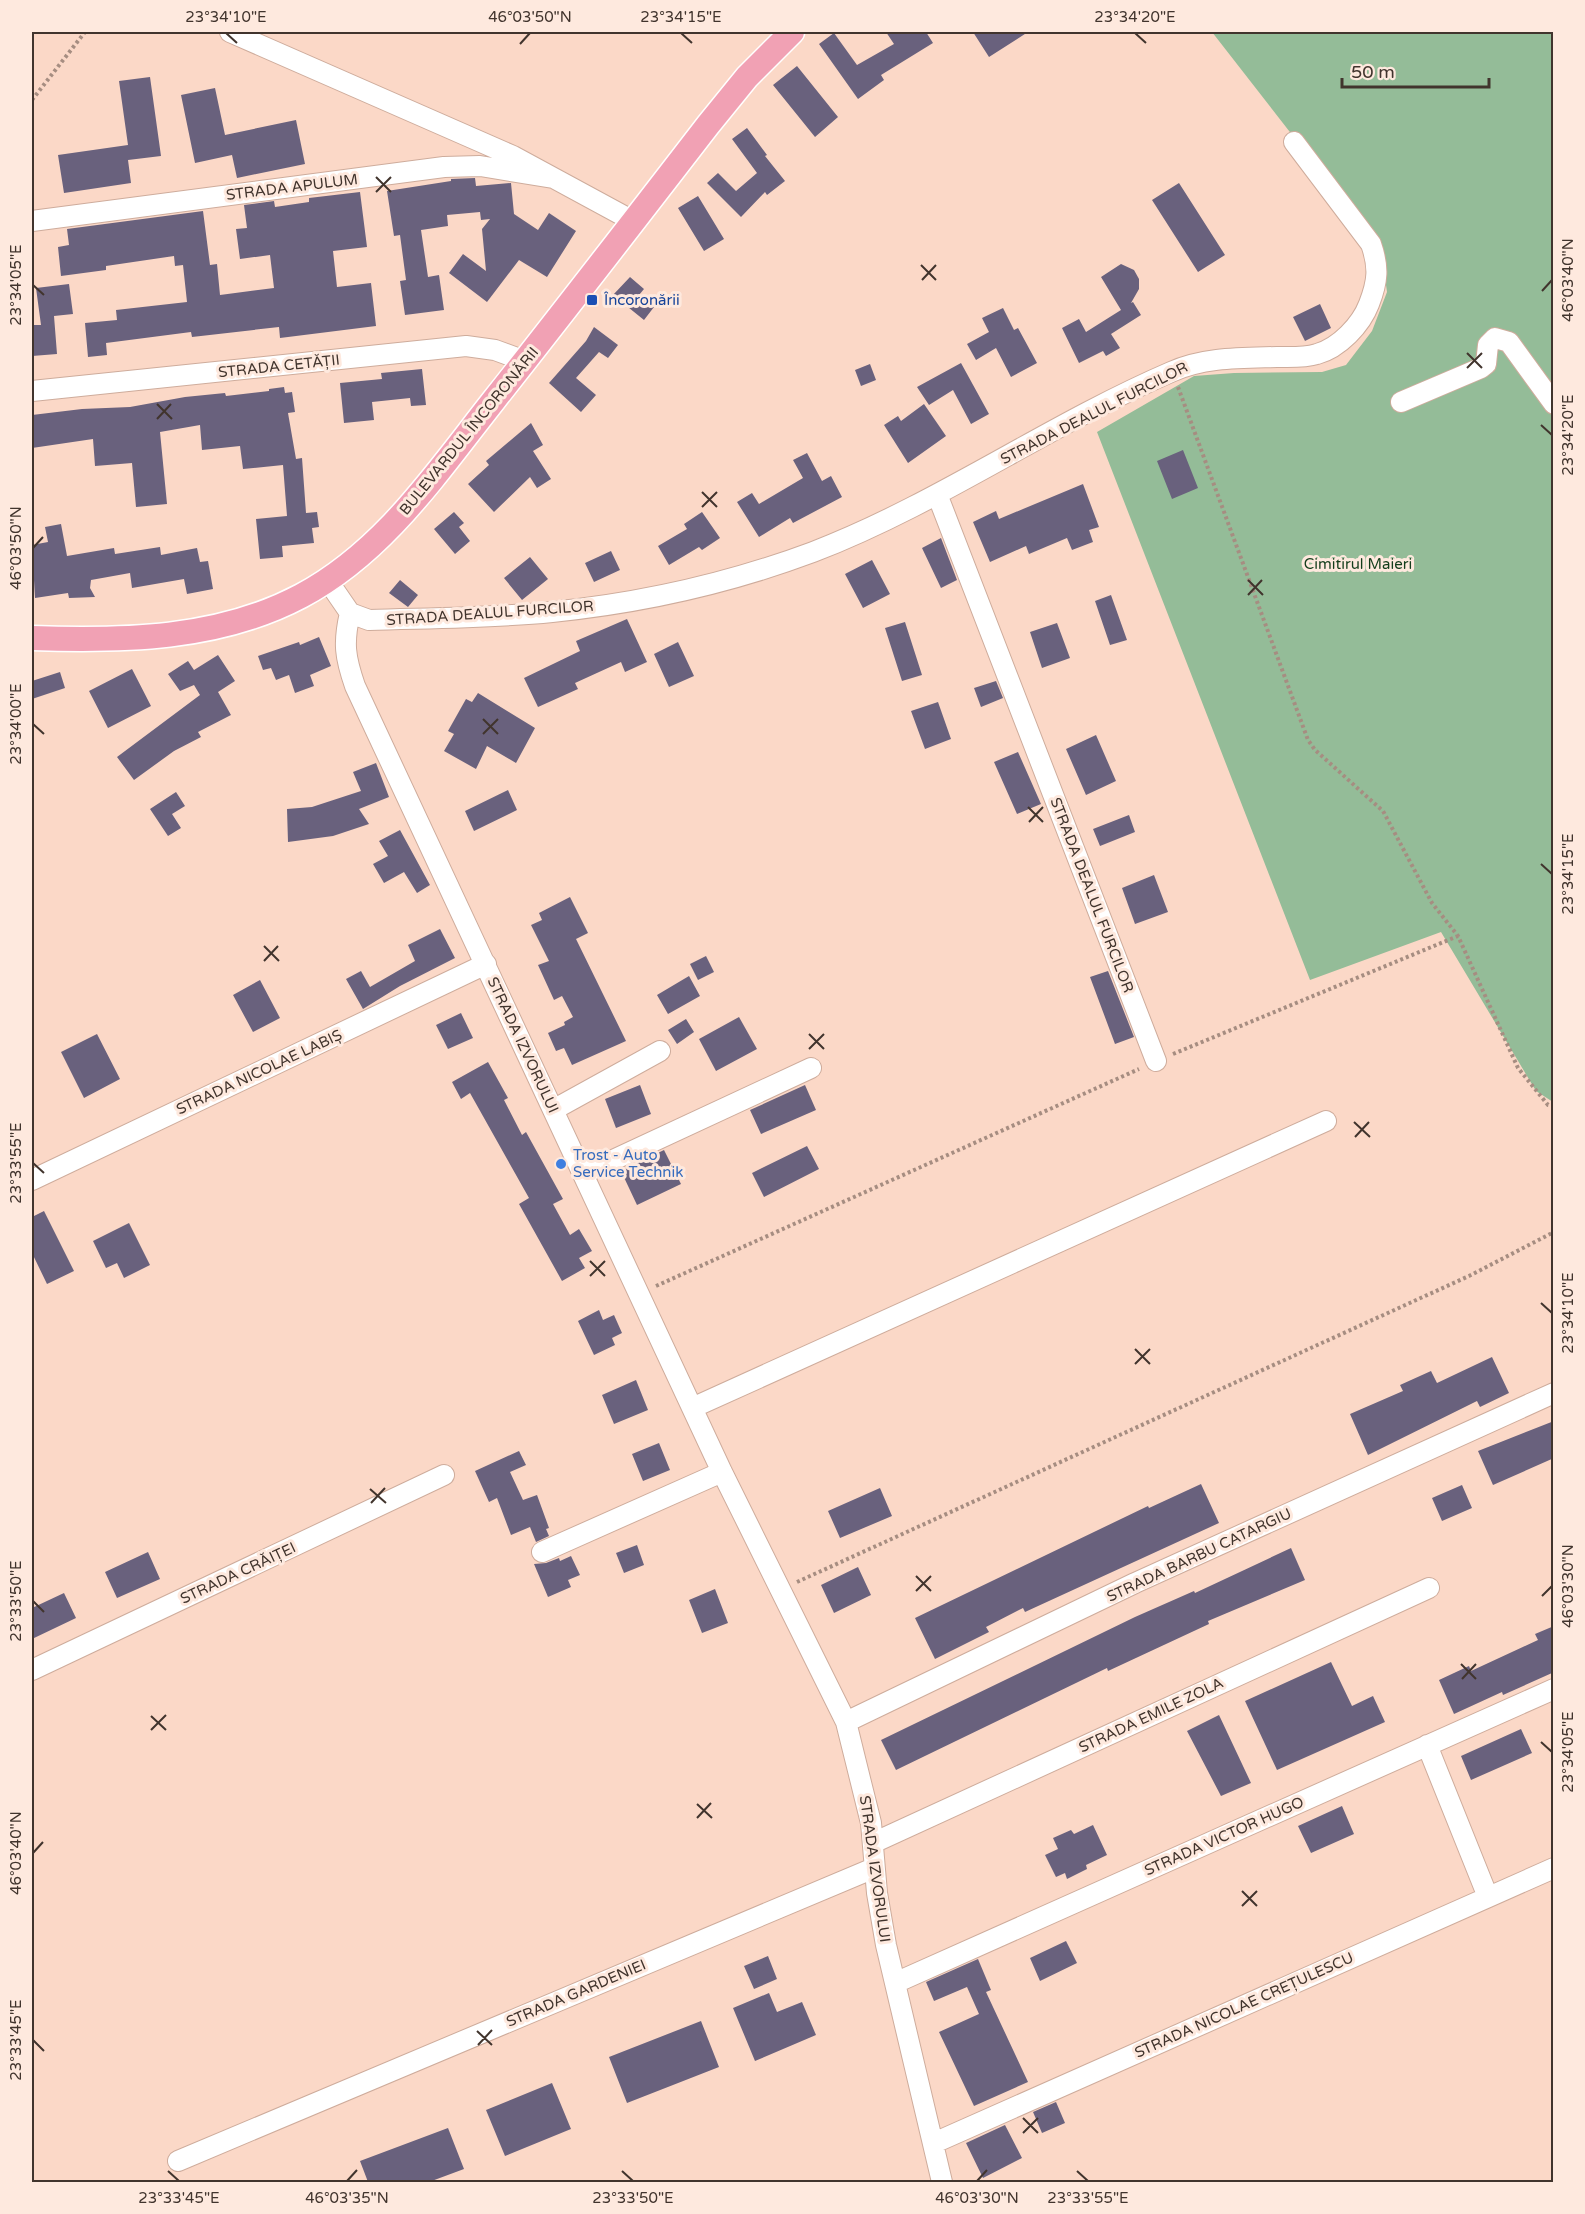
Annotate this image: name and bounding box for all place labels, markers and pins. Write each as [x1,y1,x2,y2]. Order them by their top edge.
place label: Încoronării [604,291,680,309]
marker: Încoronării [585,293,599,307]
place label: Trost - Auto Service Technik [573,1146,683,1181]
marker: Trost - Auto Service Technik [554,1157,568,1171]

